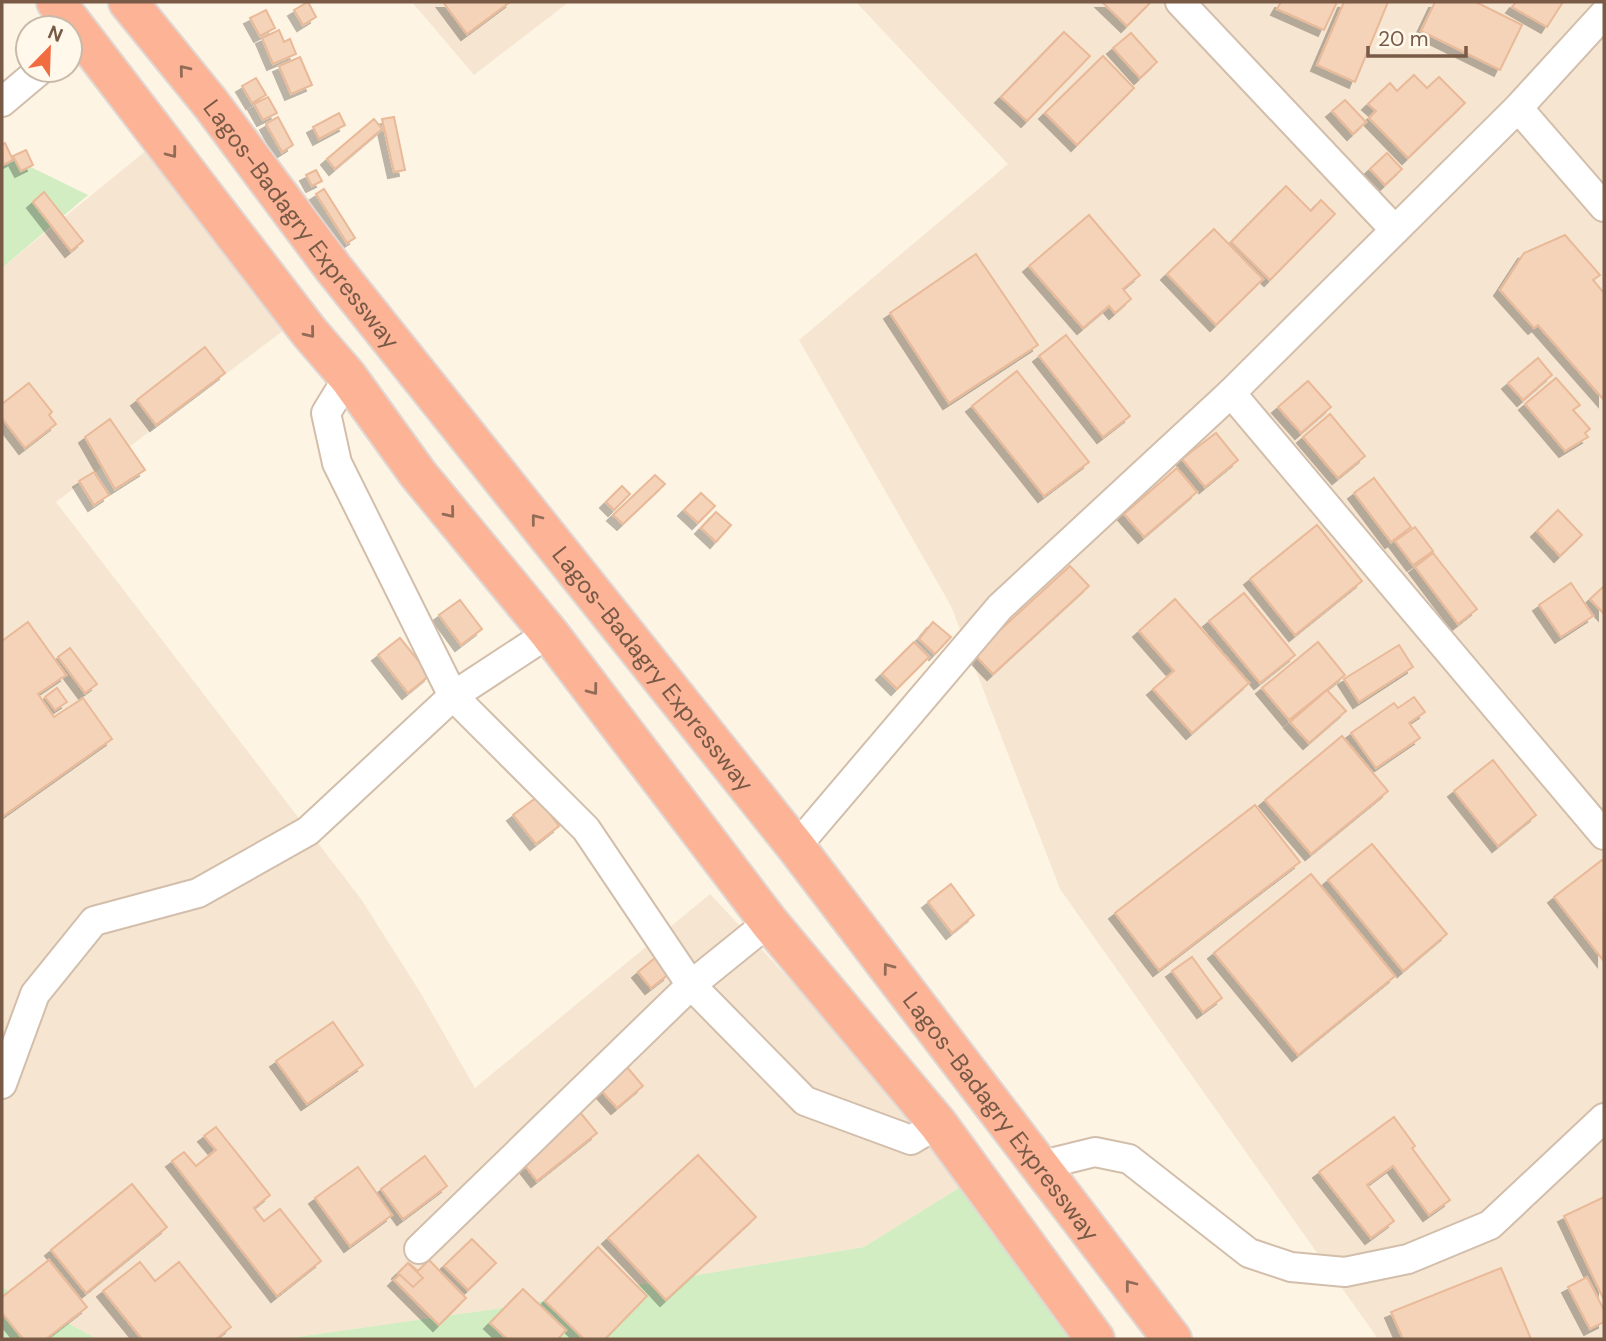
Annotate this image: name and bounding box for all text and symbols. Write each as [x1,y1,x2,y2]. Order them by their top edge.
north arrow [14,14,84,84]
scale bar [1368,14,1466,58]
text: N [44,20,67,48]
text: 20 m [1378,25,1429,53]
one-way arrow [180,66,192,79]
street label: Lagos-Badagry Expressway [197,93,407,355]
one-way arrow [163,145,176,158]
one-way arrow [302,326,315,338]
one-way arrow [442,505,455,517]
one-way arrow [531,515,544,527]
street label: Lagos-Badagry Expressway [546,540,761,798]
one-way arrow [584,682,597,695]
one-way arrow [884,963,896,976]
street label: Lagos-Badagry Expressway [897,985,1107,1247]
one-way arrow [1126,1280,1139,1293]

